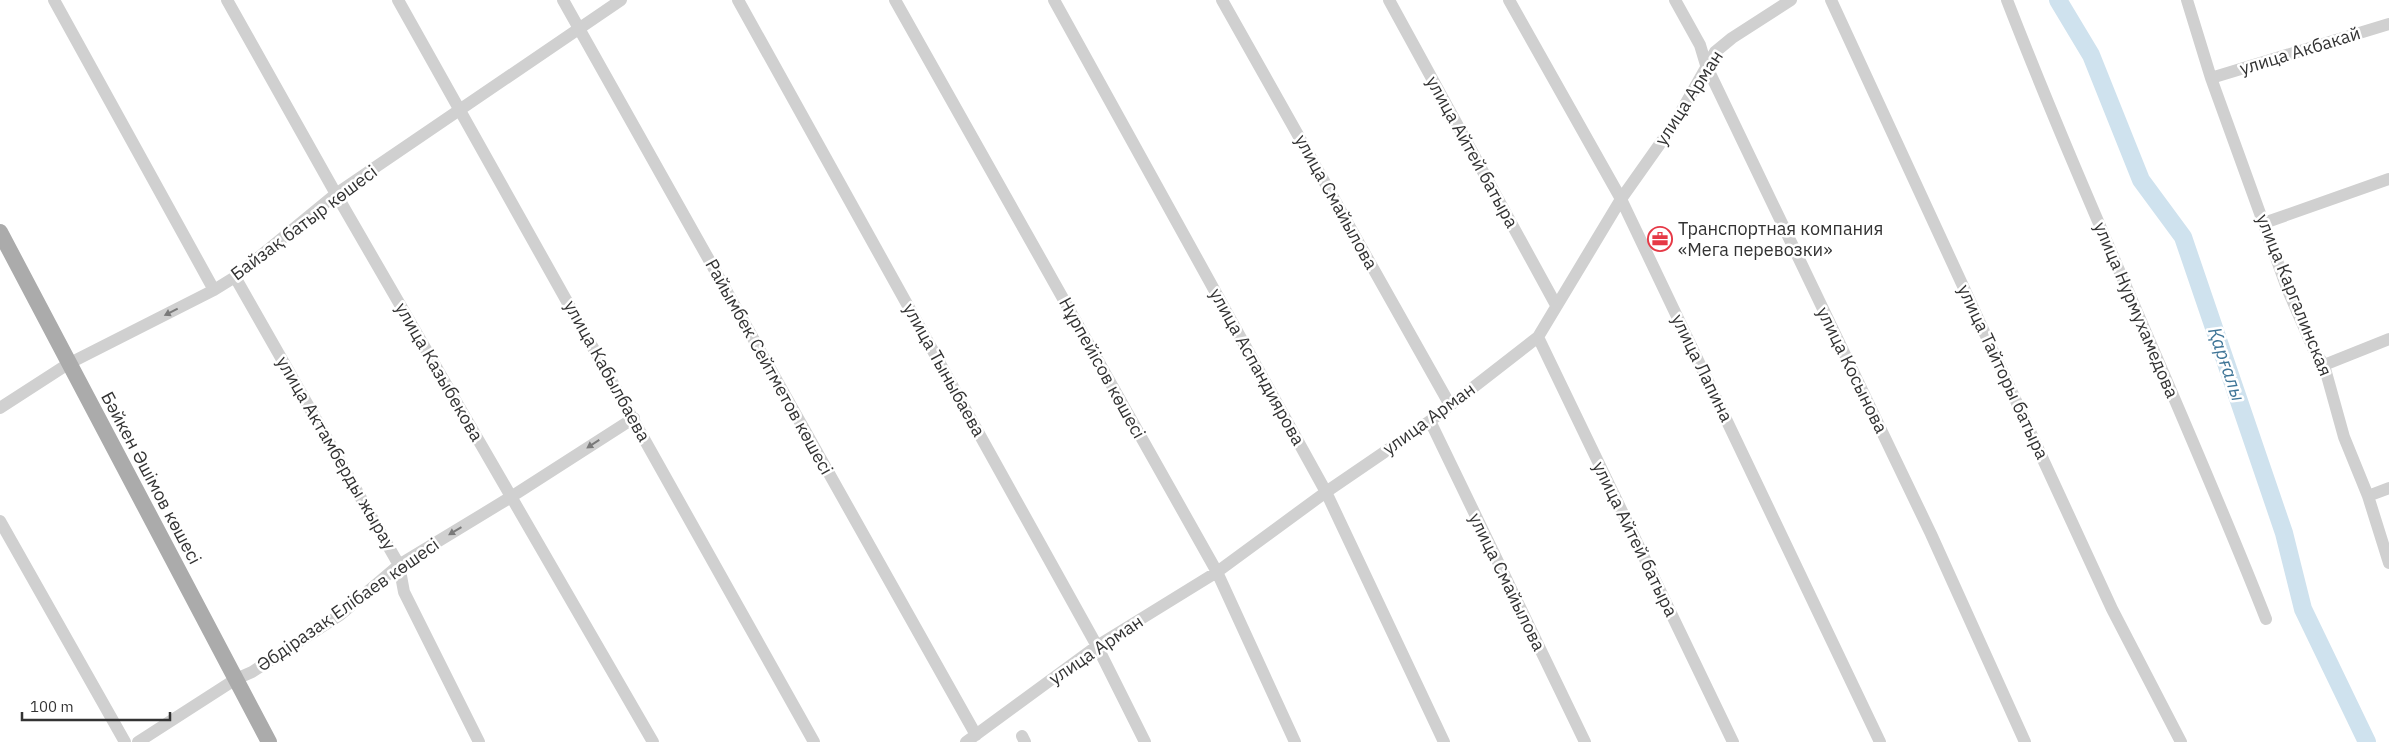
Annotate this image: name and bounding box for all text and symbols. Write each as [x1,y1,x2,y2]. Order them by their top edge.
street label: улица Акбакай [2237,21,2363,80]
street label: улица Арман [1649,46,1728,150]
street label: улица Айтей батыра [1421,72,1524,232]
street label: улица Смайылова [1290,130,1383,274]
street label: Байзақ батыр көшесі [226,160,382,285]
street label: улица Каргалинская [2251,210,2337,379]
place label: Транспортная компания «Мега перевозки» [1678,217,1883,261]
street label: улица Нурмухамедова [2089,218,2184,402]
office icon: Транспортная компания «Мега перевозки» [1647,226,1673,252]
street label: Райымбек Сейтметов көшесі [700,255,838,479]
street label: улица Тайторы батыра [1953,281,2054,463]
street label: улица Аспандиярова [1205,284,1310,450]
street label: Нұрпейісов көшесі [1054,293,1151,442]
street label: улица Кабылбаева [559,296,656,446]
street label: улица Казыбекова [390,298,489,446]
street label: улица Тыныбаева [898,299,991,441]
street label: улица Косынова [1812,303,1893,437]
one-way arrow [164,308,178,316]
street label: улица Лапина [1666,310,1739,426]
water label: Қарғалы [2203,324,2251,404]
street label: улица Актамберды жырау [271,352,401,554]
street label: улица Арман [1378,377,1479,460]
street label: Бәйкен Әшімов көшесі [96,387,207,568]
one-way arrow [586,440,599,449]
street label: улица Айтей батыра [1588,457,1683,621]
street label: улица Смайылова [1464,509,1551,655]
one-way arrow [449,527,462,536]
street label: Әбдіразақ Елібаев көшесі [252,533,443,676]
street label: улица Арман [1044,610,1147,690]
scale bar [22,690,170,722]
text: 100 m [30,697,74,716]

